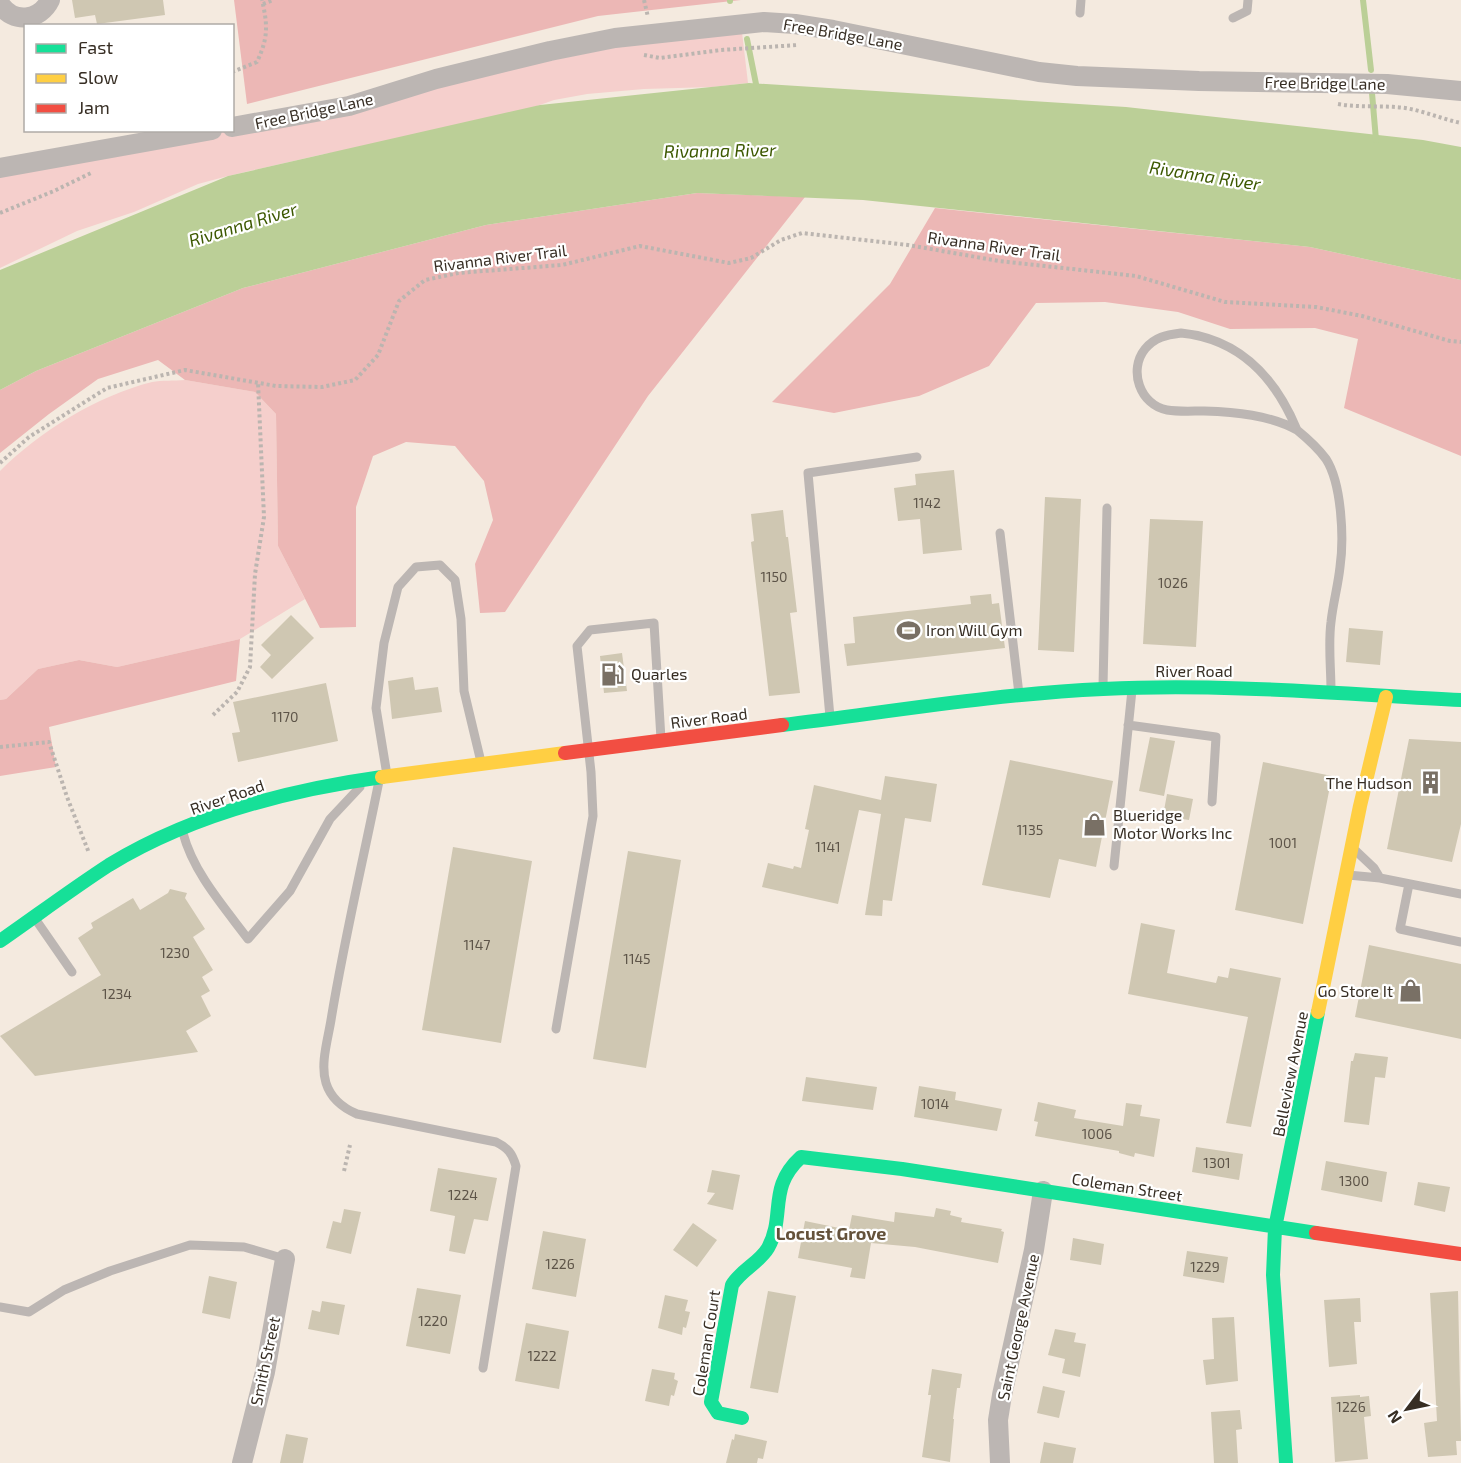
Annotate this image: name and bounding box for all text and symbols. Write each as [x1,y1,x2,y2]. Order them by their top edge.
street label: Free Bridge Lane [782,14,904,53]
legend [24,24,234,132]
text: Fast [78,36,113,58]
text: Slow [78,66,119,88]
street label: Free Bridge Lane [1264,72,1386,93]
street label: Free Bridge Lane [253,89,375,132]
text: Jam [78,96,110,118]
water label: Rivanna River [664,138,777,162]
water label: Rivanna River [1148,155,1263,195]
water label: Rivanna River [186,197,301,251]
street label: Rivanna River Trail [926,227,1062,264]
street label: Rivanna River Trail [432,240,568,275]
house number: 1142 [913,494,941,511]
house number: 1150 [760,568,788,585]
house number: 1026 [1158,574,1188,591]
sports icon: Iron Will Gym [895,617,921,643]
place label: Iron Will Gym [926,620,1022,639]
fuel station icon: Quarles [600,661,626,687]
street label: River Road [1155,661,1233,680]
place label: Quarles [631,664,688,684]
street label: River Road [669,703,748,732]
house number: 1170 [272,708,298,725]
building icon: The Hudson [1417,770,1443,796]
place label: The Hudson [1326,773,1412,792]
street label: River Road [187,775,266,818]
place label: Blueridge Motor Works Inc [1113,805,1232,842]
shop icon: Blueridge Motor Works Inc [1082,811,1108,837]
house number: 1135 [1017,821,1043,838]
house number: 1001 [1269,834,1297,851]
house number: 1141 [815,838,841,855]
house number: 1147 [464,936,490,953]
house number: 1230 [160,944,190,961]
house number: 1145 [623,950,651,967]
shop icon: Go Store It [1398,978,1424,1004]
place label: Go Store It [1318,981,1393,1000]
house number: 1234 [102,985,132,1002]
street label: Belleview Avenue [1268,1010,1311,1138]
house number: 1014 [921,1095,949,1112]
house number: 1006 [1082,1125,1112,1142]
house number: 1301 [1203,1154,1231,1171]
street label: Coleman Street [1070,1168,1184,1205]
house number: 1300 [1339,1172,1369,1189]
house number: 1224 [448,1186,478,1203]
district label: Locust Grove [776,1222,886,1244]
street label: Saint George Avenue [993,1252,1042,1402]
house number: 1226 [545,1255,575,1272]
house number: 1229 [1190,1258,1220,1275]
street label: Coleman Court [688,1289,723,1397]
house number: 1220 [418,1312,448,1329]
street label: Smith Street [246,1315,283,1407]
house number: 1222 [527,1347,557,1364]
north arrow [1377,1379,1437,1439]
house number: 1226 [1336,1398,1366,1415]
text: N [1383,1407,1405,1427]

